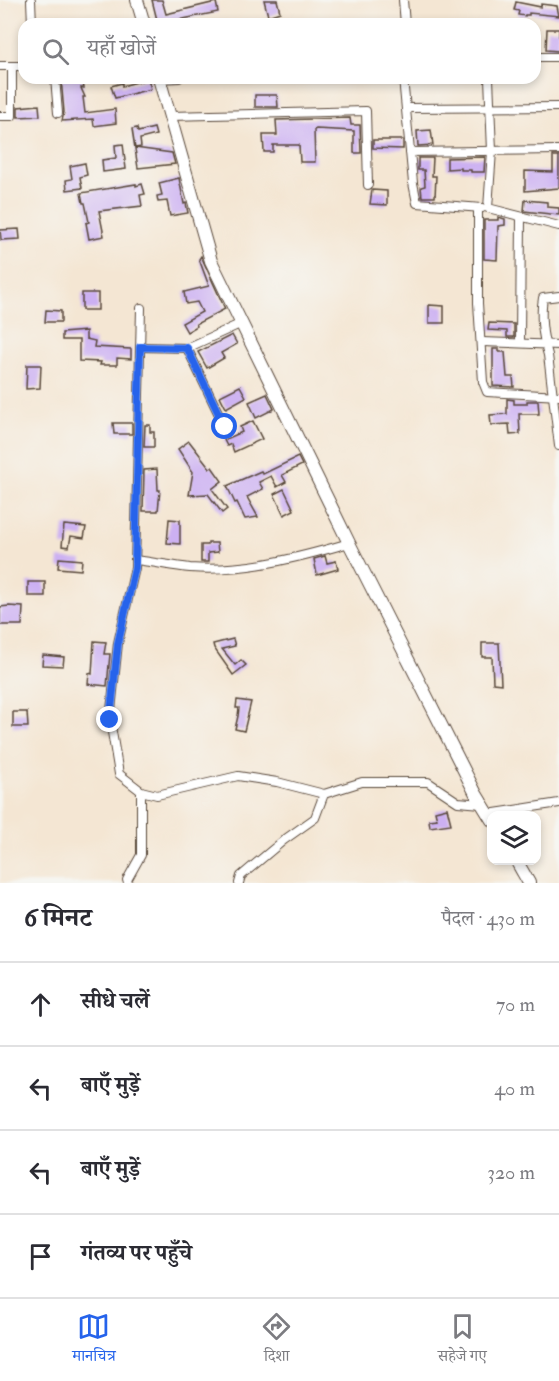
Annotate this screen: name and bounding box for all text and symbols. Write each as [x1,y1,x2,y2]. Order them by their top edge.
search box [18,18,541,84]
text: यहाँ खोजें [87,34,156,62]
icon: search [39,35,72,68]
route start [211,413,237,439]
route end [96,706,122,732]
map controls [487,811,541,865]
button: layers [487,811,541,865]
text: 6 मिनट [24,902,92,934]
text: पैदल · 430 m [442,906,535,931]
text: सीधे चलें [81,987,149,1015]
icon: ahead [24,988,57,1021]
text: 70 m [496,992,535,1017]
text: बाएँ मुड़ें [81,1071,140,1099]
icon: left [24,1072,57,1105]
text: 40 m [494,1076,535,1101]
text: बाएँ मुड़ें [81,1155,140,1183]
icon: left [24,1156,57,1189]
text: 320 m [487,1160,535,1185]
text: गंतव्य पर पहुँचे [81,1239,192,1267]
icon: arrive [24,1240,57,1273]
tab: मानचित्र [72,1310,116,1371]
tab: दिशा [260,1310,293,1371]
tab: सहेजे गए [438,1310,487,1371]

